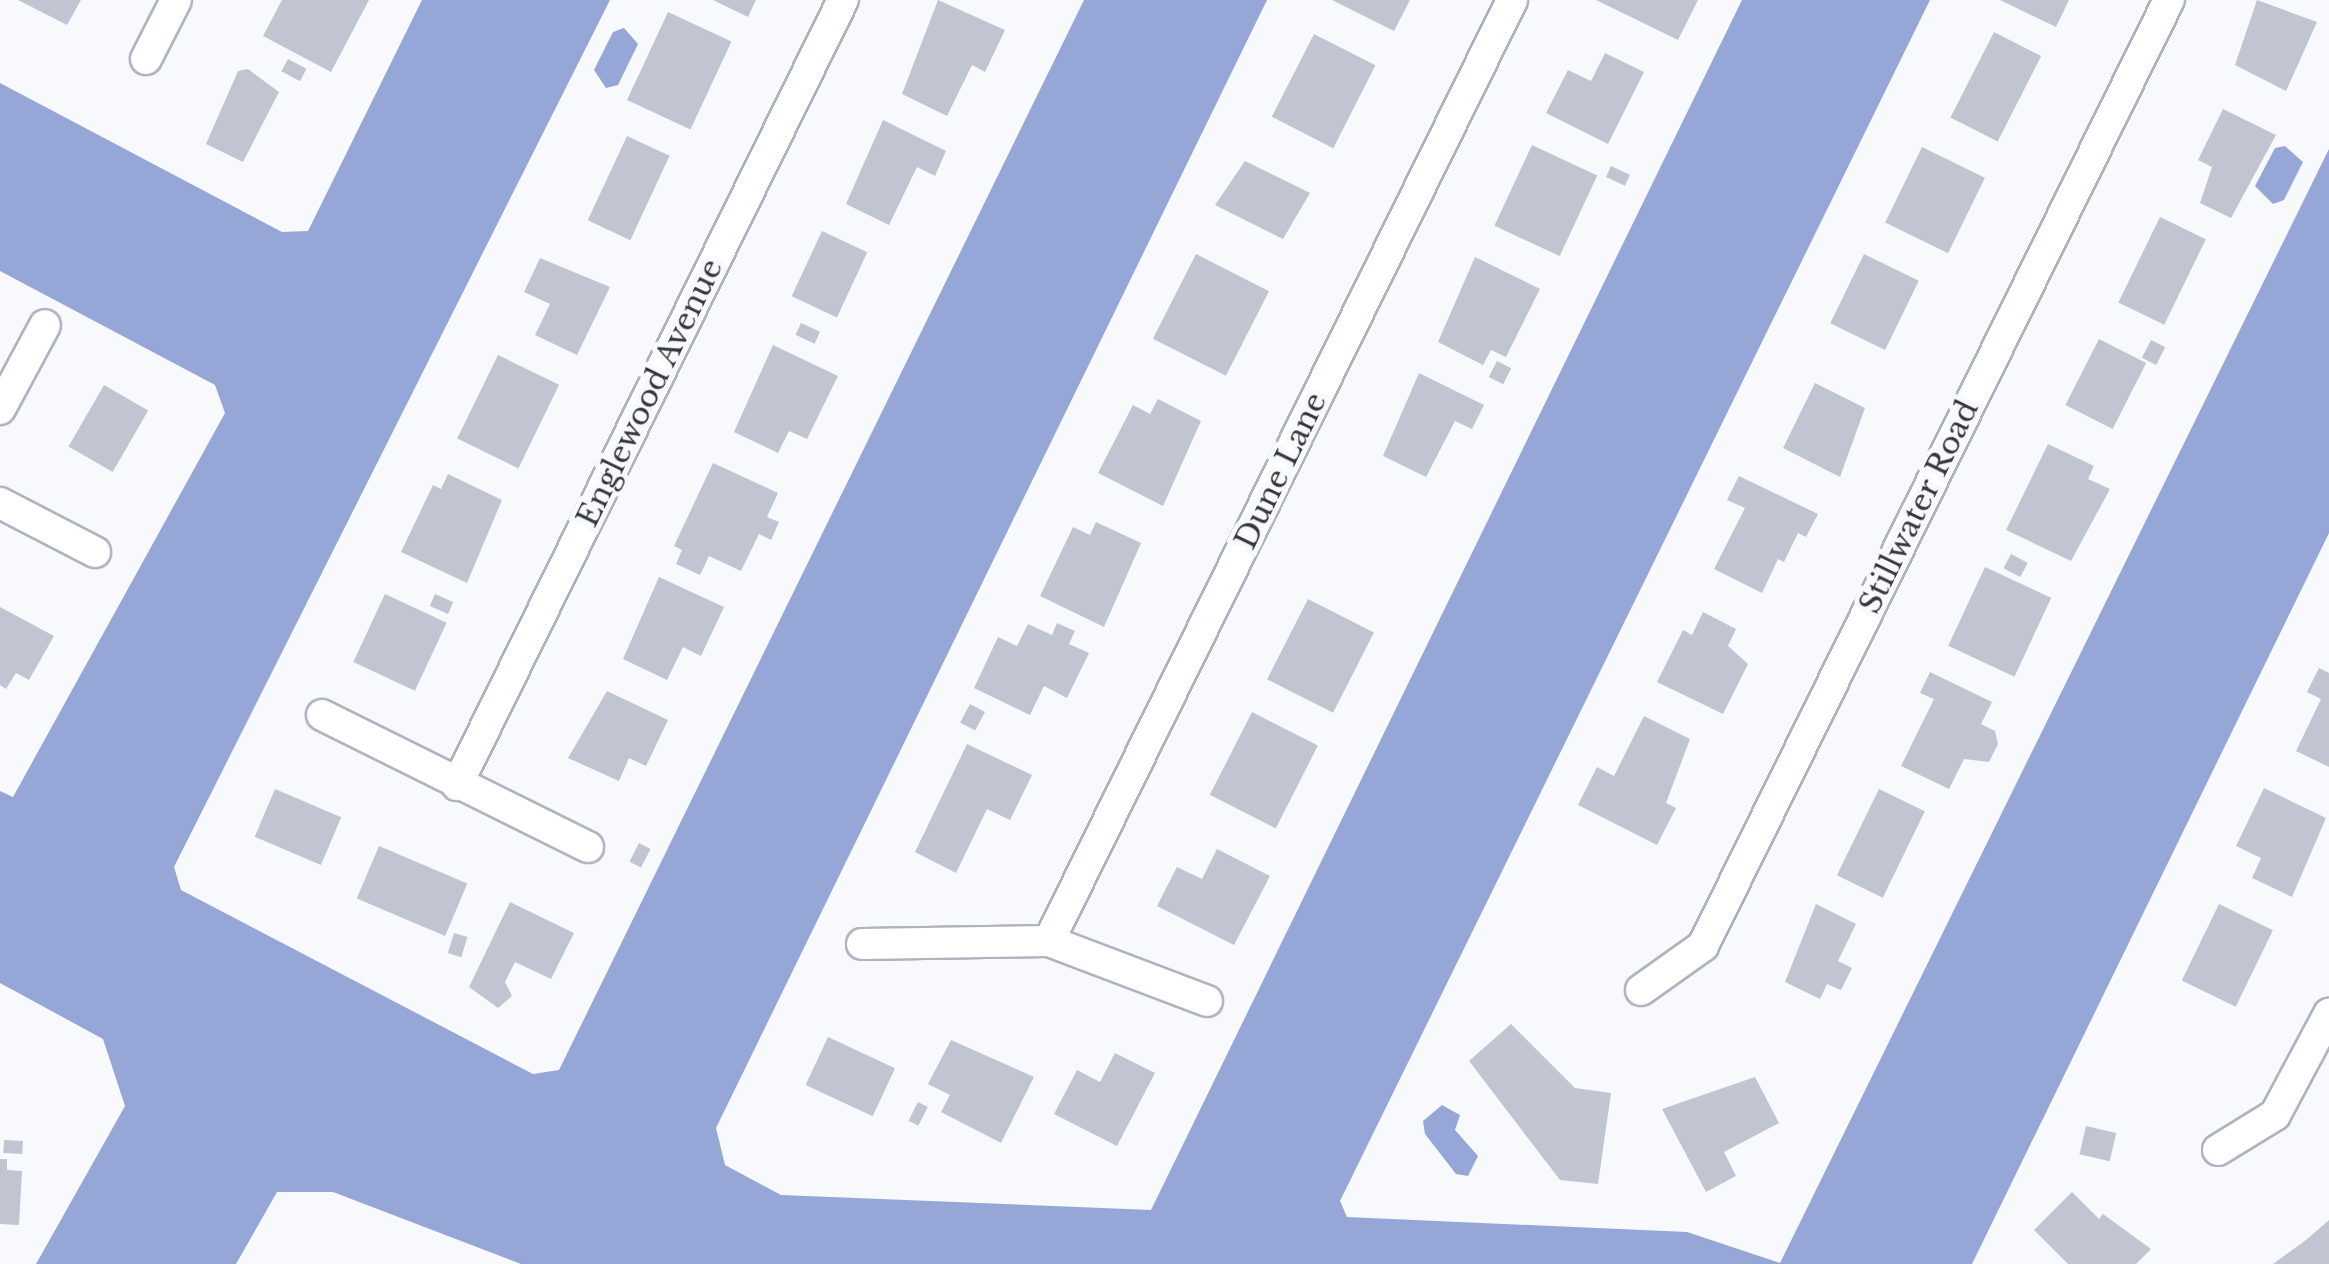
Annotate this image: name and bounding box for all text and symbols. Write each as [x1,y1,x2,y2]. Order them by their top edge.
street label: Englewood Avenue [569,253,731,533]
street label: Dune Lane [1228,387,1334,555]
street label: Stillwater Road [1852,394,1986,620]

